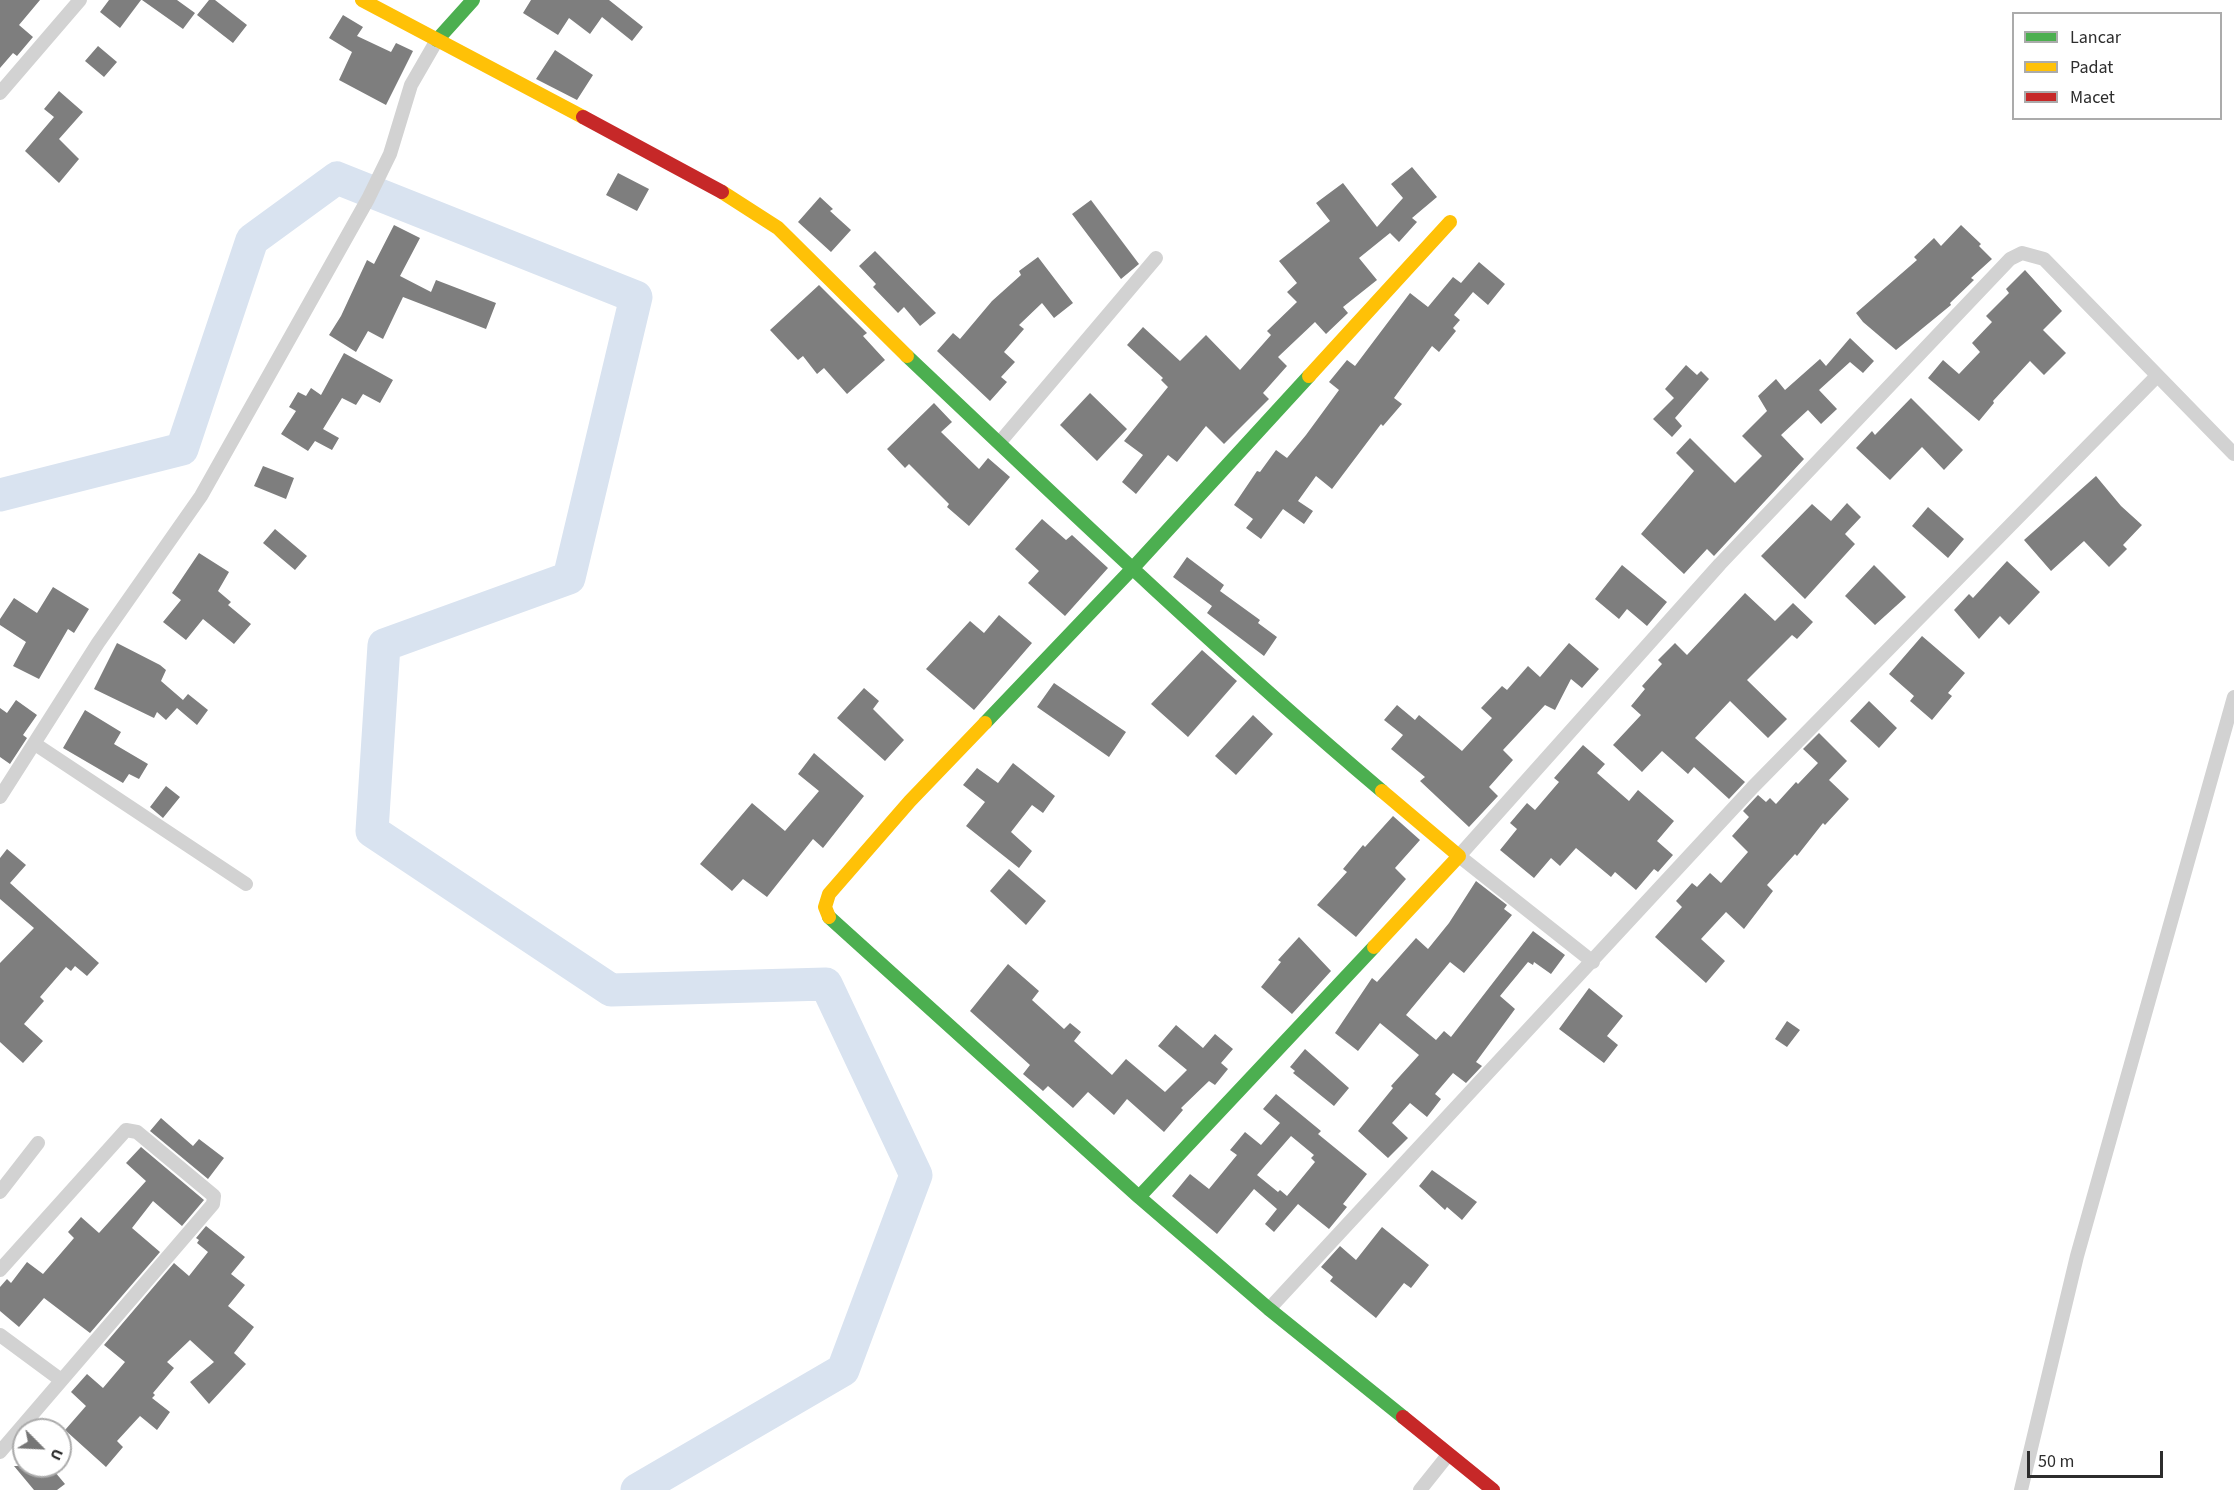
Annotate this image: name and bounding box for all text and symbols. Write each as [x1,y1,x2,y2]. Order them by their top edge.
legend [2012,12,2222,120]
text: Lancar [2070,25,2121,50]
text: Padat [2070,55,2113,80]
text: Macet [2070,85,2115,110]
north arrow [12,1418,72,1478]
scale bar [2030,1439,2166,1477]
text: U [44,1445,69,1464]
text: 50 m [2038,1449,2074,1474]

